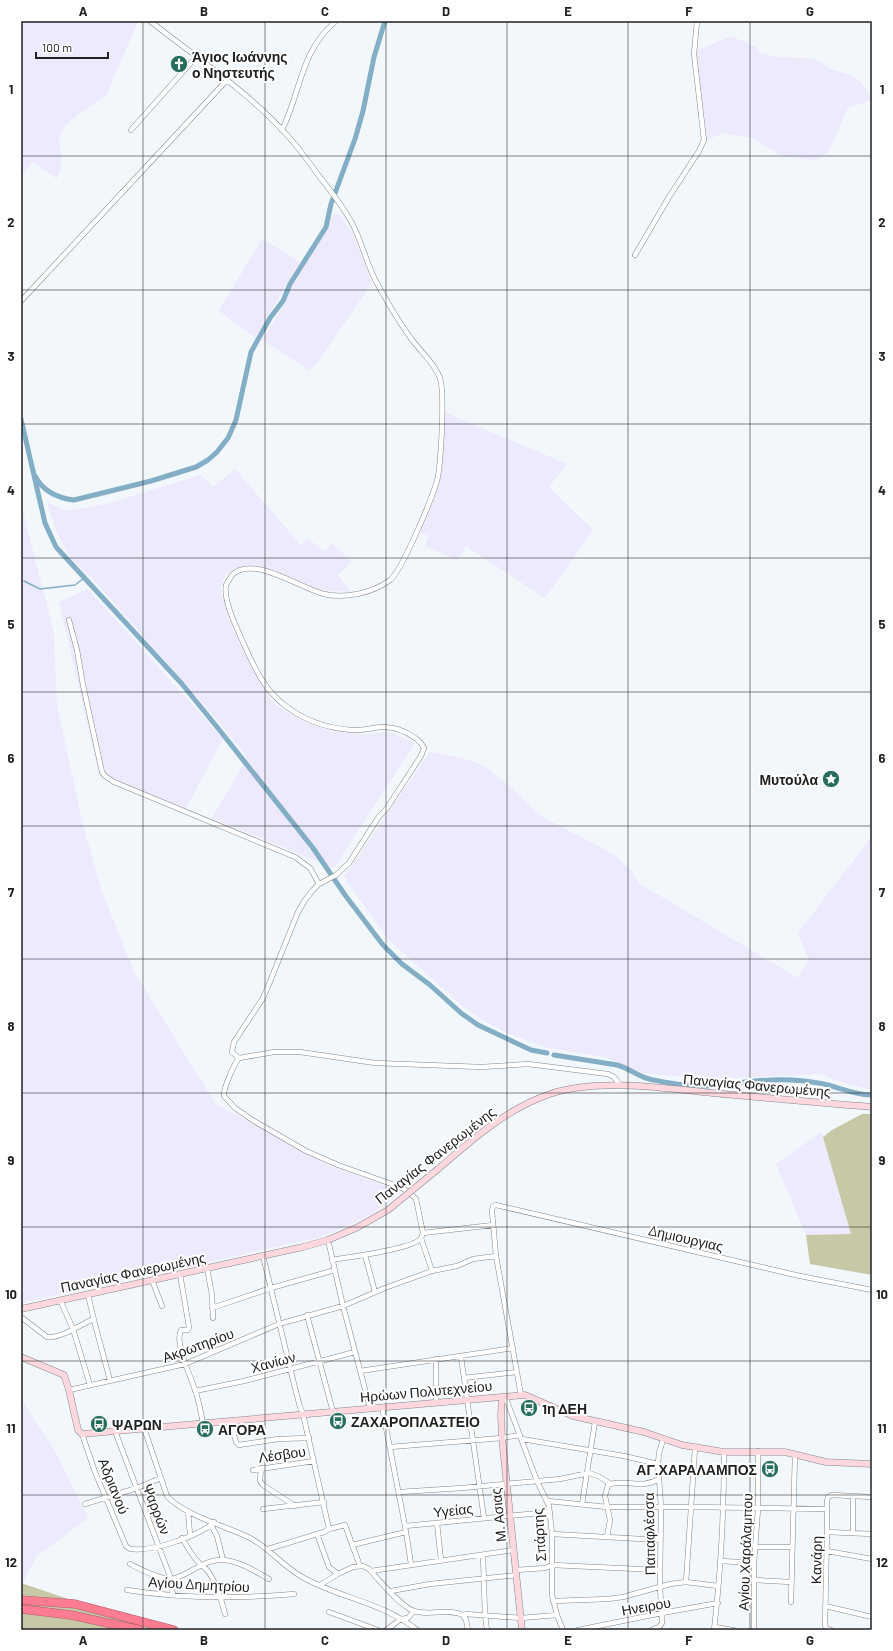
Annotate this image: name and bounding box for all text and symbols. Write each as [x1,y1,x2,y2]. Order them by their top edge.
text: A [79,3,88,19]
text: B [200,3,208,19]
text: C [321,3,329,19]
text: D [442,3,450,19]
text: E [564,3,572,19]
text: F [685,3,693,19]
text: G [806,3,814,19]
scale bar [36,34,108,60]
text: 100 m [42,40,72,54]
place label: Άγιος Ιωάννης ο Νηστευτής [192,48,288,81]
church icon: Άγιος Ιωάννης ο Νηστευτής [169,54,189,74]
text: 1 [9,81,13,97]
text: 1 [880,81,884,97]
text: 2 [7,214,15,230]
text: 2 [878,214,886,230]
text: 3 [7,348,15,364]
text: 3 [878,348,886,364]
text: 4 [7,482,15,498]
text: 4 [878,482,886,498]
text: 5 [7,616,15,632]
text: 5 [878,616,886,632]
text: 6 [8,750,15,766]
text: 6 [879,750,886,766]
place icon: Μυτούλα [821,769,841,789]
place label: Μυτούλα [759,771,818,788]
text: 7 [8,884,15,900]
text: 7 [879,884,886,900]
text: 8 [7,1018,15,1034]
text: 8 [878,1018,886,1034]
street label: Παναγίας Φανερωμένης [683,1070,832,1100]
street label: Παναγίας Φανερωμένης [372,1103,499,1207]
text: 9 [8,1152,15,1168]
text: 9 [879,1152,886,1168]
street label: Δημιουργιας [647,1221,725,1255]
street label: Παναγίας Φανερωμένης [59,1248,207,1296]
text: 10 [5,1286,17,1302]
text: 10 [876,1286,888,1302]
street label: Ακρωτηρίου [160,1324,236,1366]
street label: Χανίων [249,1348,297,1376]
street label: Ηρώων Πολυτεχνείου [359,1377,493,1405]
bus stop icon: 1η ΔΕΗ [519,1398,539,1418]
place label: 1η ΔΕΗ [542,1400,587,1417]
bus stop icon: ΖΑΧΑΡΟΠΛΑΣΤΕΙΟ [328,1411,348,1431]
place label: ΖΑΧΑΡΟΠΛΑΣΤΕΙΟ [351,1413,480,1430]
bus stop icon: ΨΑΡΩΝ [89,1414,109,1434]
place label: ΨΑΡΩΝ [112,1416,162,1433]
bus stop icon: ΑΓΟΡΑ [195,1419,215,1439]
text: 11 [6,1420,16,1436]
text: 11 [877,1420,887,1436]
place label: ΑΓΟΡΑ [218,1421,266,1438]
street label: Λέσβου [257,1442,307,1466]
street label: Αδριανού [95,1456,133,1516]
bus stop icon: ΑΓ.ΧΑΡΑΛΑΜΠΟΣ [760,1459,780,1479]
place label: ΑΓ.ΧΑΡΑΛΑΜΠΟΣ [636,1461,757,1478]
street label: Ψαρρών [140,1481,174,1537]
street label: Μ. Ασιας [487,1487,509,1543]
street label: Παπαφλέσσα [640,1492,658,1576]
street label: Αγίου Χαράλαμπου [734,1493,756,1611]
street label: Υγείας [432,1499,474,1521]
street label: Σπάρτης [529,1507,549,1562]
street label: Κανάρη [807,1536,825,1584]
text: 12 [5,1554,17,1570]
text: 12 [876,1554,888,1570]
street label: Αγίου Δημητρίου [148,1573,250,1595]
street label: Ηνειρου [620,1593,672,1619]
text: A [79,1632,88,1648]
text: B [200,1632,208,1648]
text: C [321,1632,329,1648]
text: D [442,1632,450,1648]
text: E [564,1632,572,1648]
text: F [685,1632,693,1648]
text: G [806,1632,814,1648]

